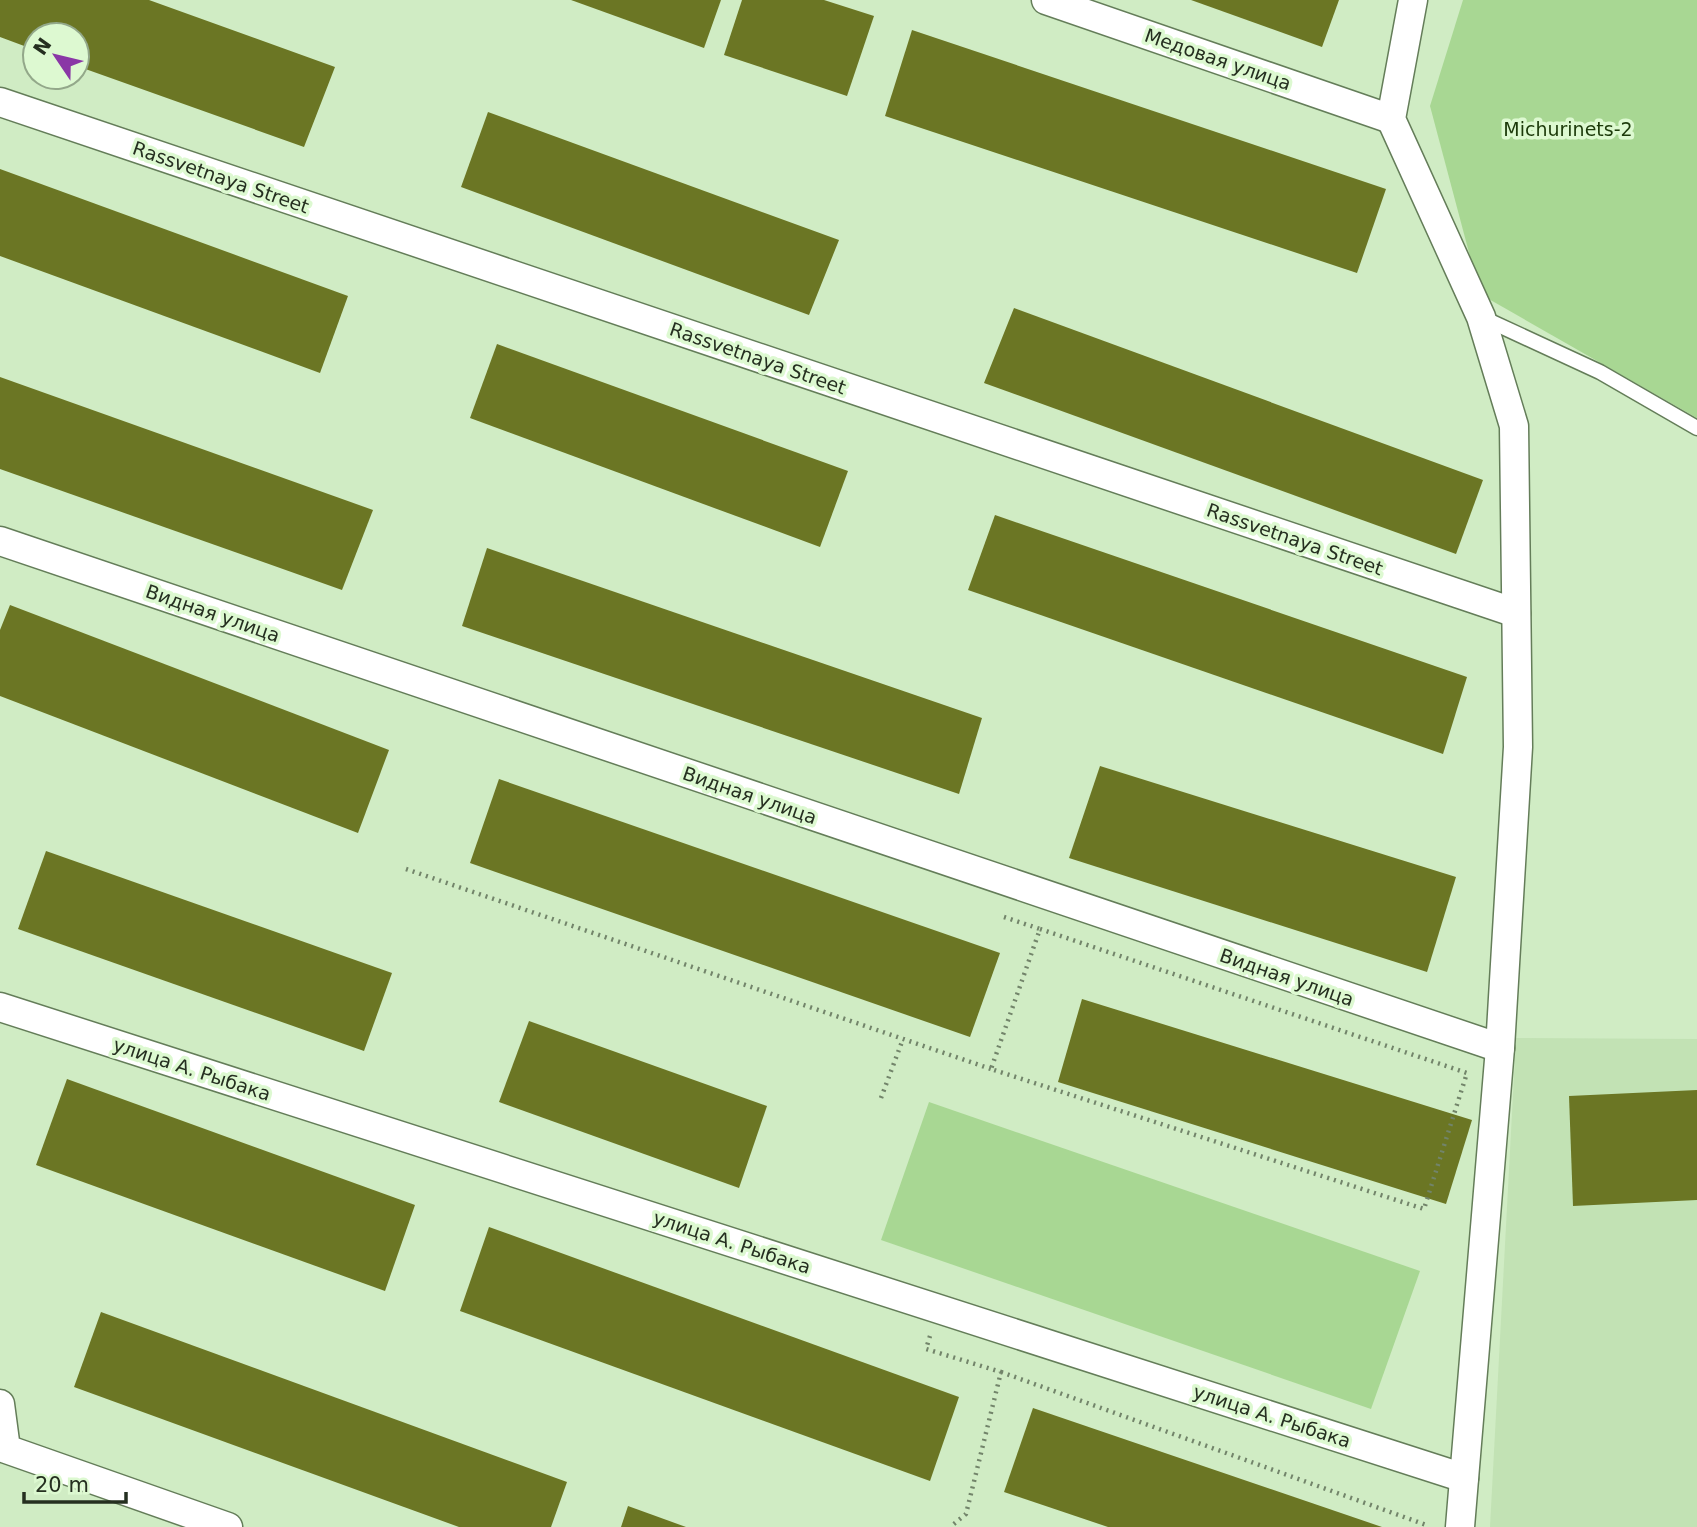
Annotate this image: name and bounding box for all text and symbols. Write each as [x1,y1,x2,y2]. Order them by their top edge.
north arrow [21,21,91,91]
street label: Медовая улица [1142,24,1294,94]
text: N [29,33,56,59]
park label: Michurinets-2 [1503,118,1633,140]
street label: Rassvetnaya Street [130,136,312,218]
street label: Rassvetnaya Street [667,317,849,399]
street label: Rassvetnaya Street [1204,498,1386,580]
street label: Видная улица [143,580,283,646]
street label: Видная улица [680,762,820,828]
street label: Видная улица [1217,944,1357,1010]
street label: улица А. Рыбака [110,1033,274,1105]
street label: улица А. Рыбака [650,1206,814,1278]
street label: улица А. Рыбака [1190,1380,1354,1452]
scale bar [24,1460,126,1504]
text: 20 m [35,1473,89,1497]

